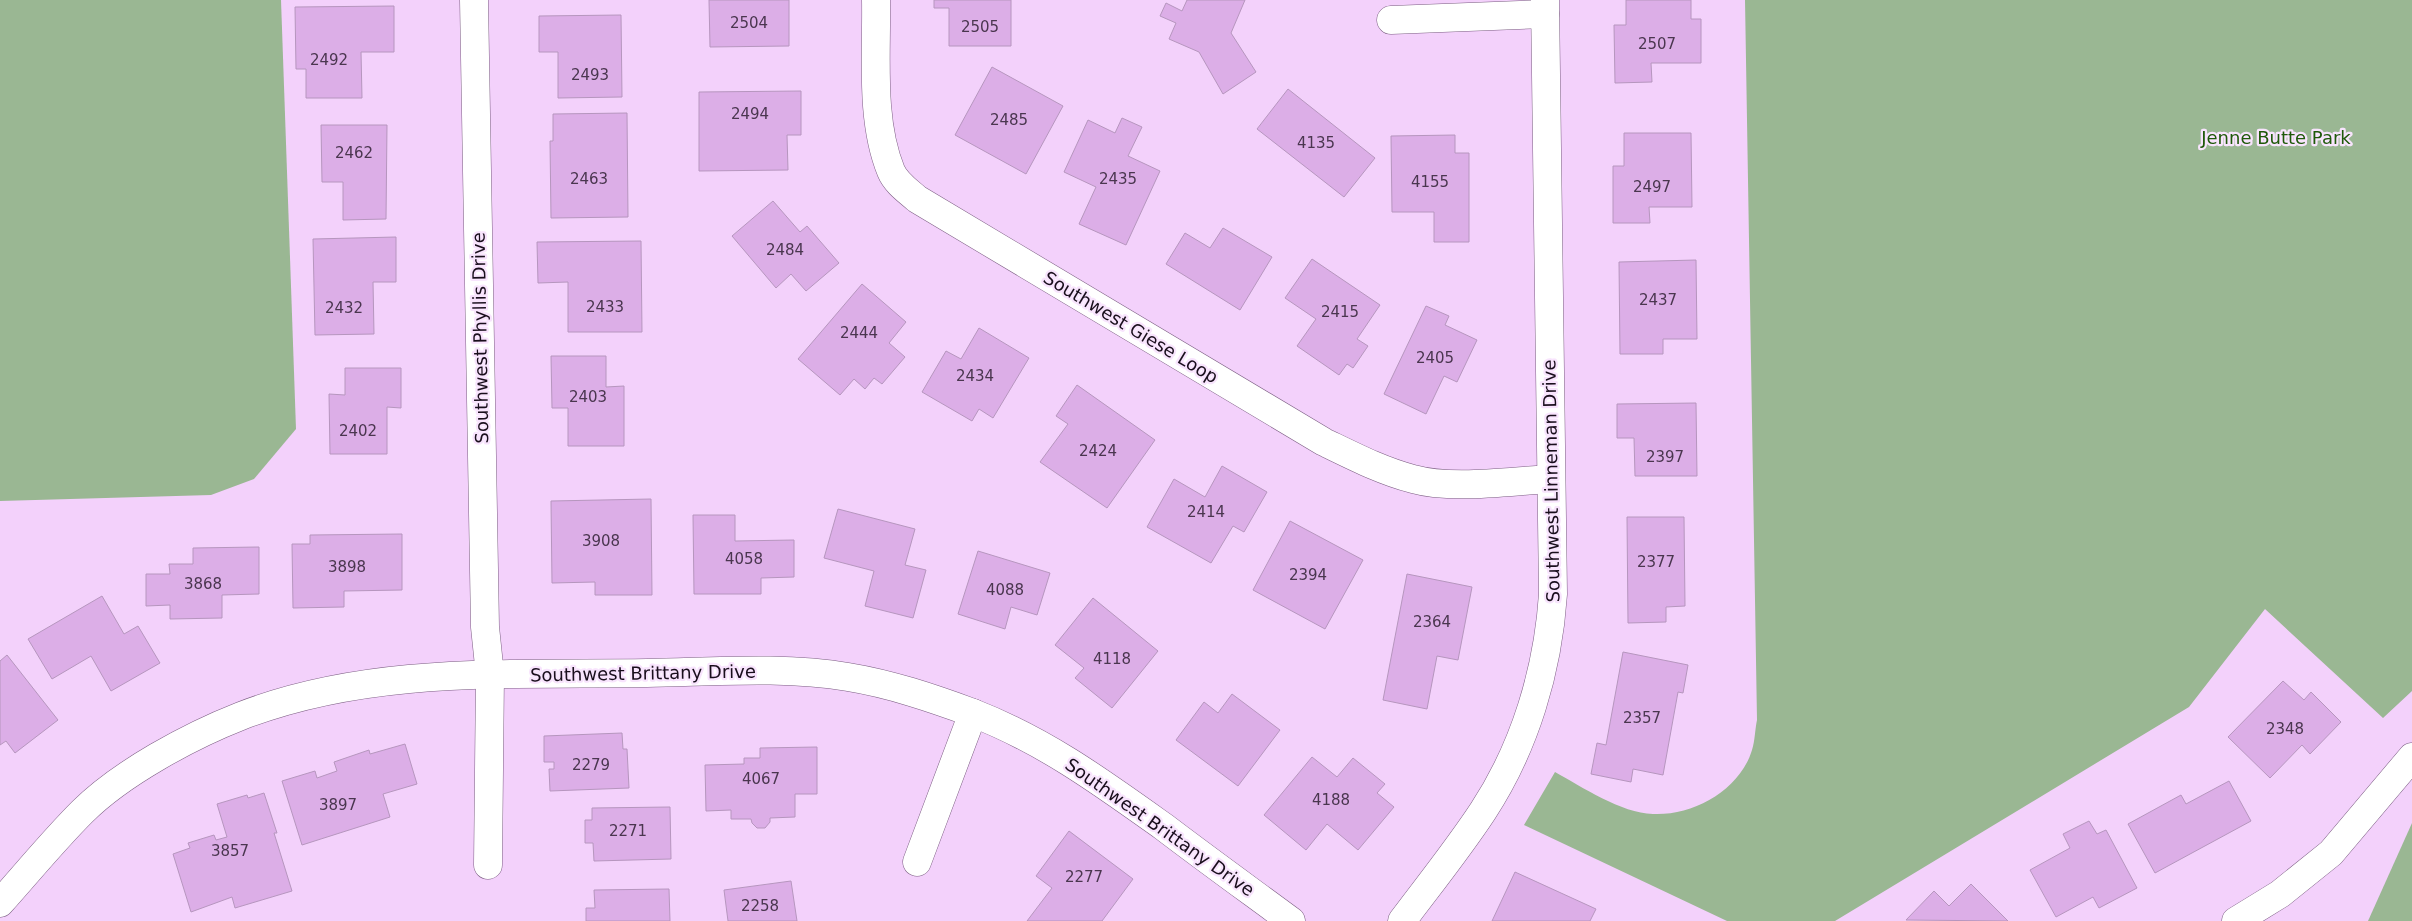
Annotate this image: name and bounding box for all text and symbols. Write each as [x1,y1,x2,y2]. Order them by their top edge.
house number: 2504 [730,14,768,32]
house number: 2505 [961,18,999,36]
house number: 2507 [1638,35,1676,53]
house number: 2492 [310,51,348,69]
house number: 2493 [571,66,609,84]
house number: 2494 [731,105,769,123]
house number: 2485 [990,111,1028,129]
park label: Jenne Butte Park [2200,127,2351,148]
house number: 4135 [1297,134,1335,152]
house number: 2462 [335,144,373,162]
house number: 2463 [570,170,608,188]
house number: 2435 [1099,170,1137,188]
house number: 4155 [1411,173,1449,191]
house number: 2497 [1633,178,1671,196]
street label: Southwest Phyllis Drive [468,232,492,444]
house number: 2484 [766,241,804,259]
street label: Southwest Giese Loop [1040,267,1222,387]
house number: 2437 [1639,291,1677,309]
house number: 2433 [586,298,624,316]
house number: 2432 [325,299,363,317]
house number: 2415 [1321,303,1359,321]
house number: 2444 [840,324,878,342]
house number: 2405 [1416,349,1454,367]
street label: Southwest Linneman Drive [1538,359,1564,603]
house number: 2434 [956,367,994,385]
house number: 2403 [569,388,607,406]
house number: 2402 [339,422,377,440]
house number: 2424 [1079,442,1117,460]
house number: 2397 [1646,448,1684,466]
house number: 2414 [1187,503,1225,521]
house number: 3908 [582,532,620,550]
house number: 4058 [725,550,763,568]
house number: 2377 [1637,553,1675,571]
house number: 3898 [328,558,366,576]
house number: 2394 [1289,566,1327,584]
house number: 3868 [184,575,222,593]
house number: 4088 [986,581,1024,599]
house number: 2364 [1413,613,1451,631]
house number: 4118 [1093,650,1131,668]
street label: Southwest Brittany Drive [530,661,756,685]
house number: 2357 [1623,709,1661,727]
house number: 2348 [2266,720,2304,738]
street label: Southwest Brittany Drive [1061,754,1259,900]
house number: 2279 [572,756,610,774]
house number: 4067 [742,770,780,788]
house number: 4188 [1312,791,1350,809]
house number: 3897 [319,796,357,814]
house number: 2271 [609,822,647,840]
house number: 3857 [211,842,249,860]
house number: 2277 [1065,868,1103,886]
house number: 2258 [741,897,779,915]

